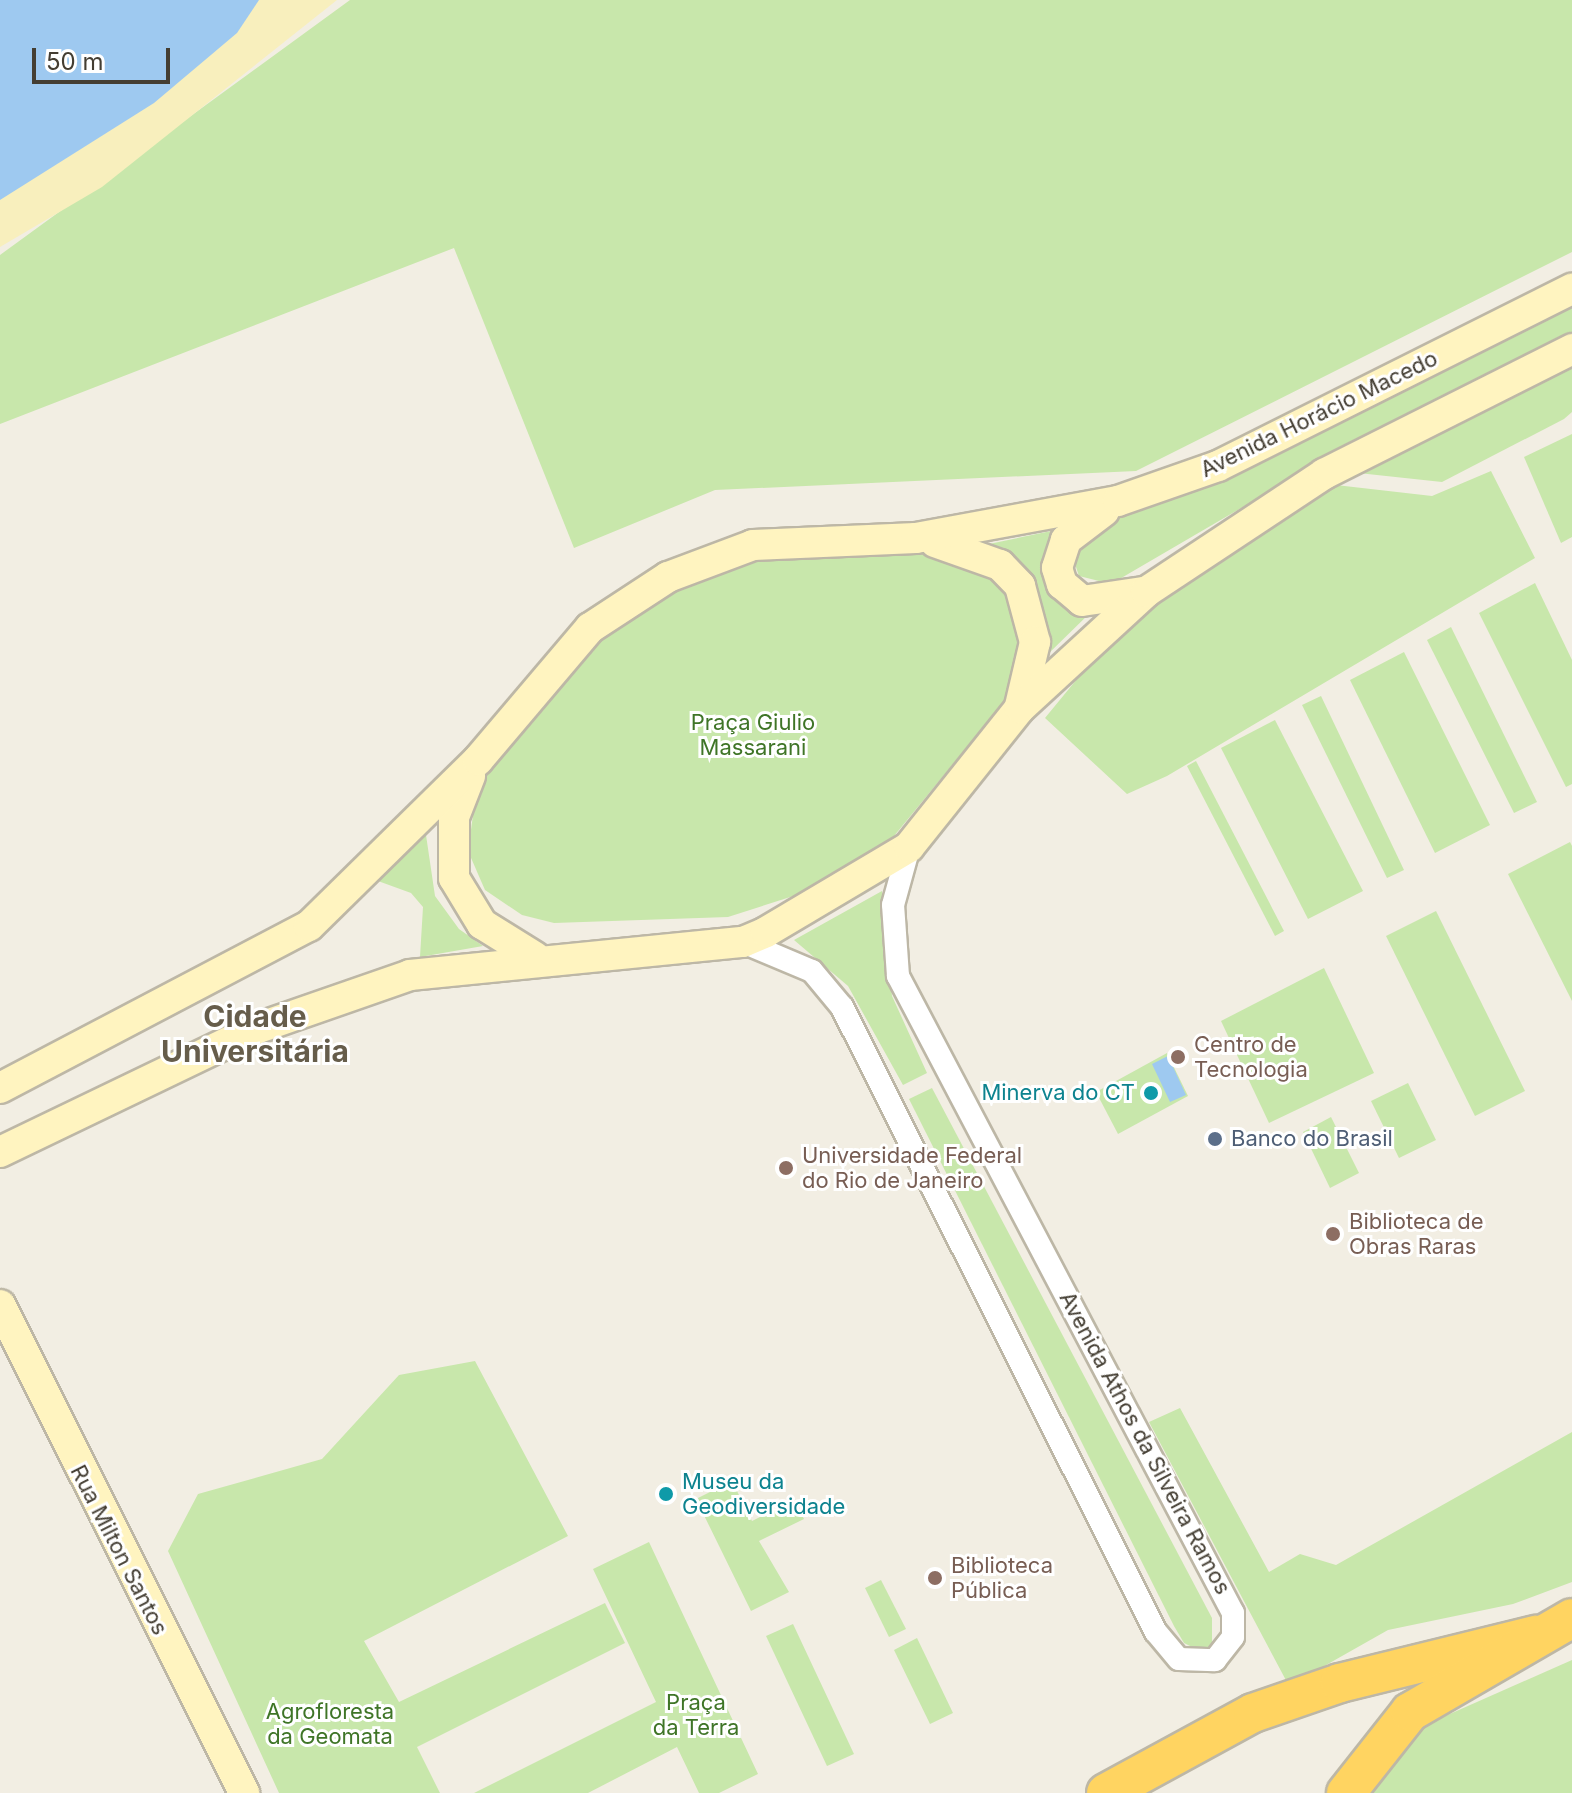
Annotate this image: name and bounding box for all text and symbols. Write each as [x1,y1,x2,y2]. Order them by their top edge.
scale bar [36,32,174,82]
text: 50 m [46,47,104,76]
street label: Avenida Horácio Macedo [1196,345,1442,483]
park label: Praça Giulio Massarani [691,709,815,760]
district label: Cidade Universitária [161,998,349,1068]
place label: Centro de Tecnologia [1194,1031,1308,1082]
marker: Centro de Tecnologia [1169,1048,1187,1066]
place label: Minerva do CT [981,1080,1135,1106]
marker: Minerva do CT [1142,1084,1160,1102]
place label: Banco do Brasil [1231,1126,1393,1152]
marker: Banco do Brasil [1206,1130,1224,1148]
place label: Universidade Federal do Rio de Janeiro [802,1142,1022,1194]
marker: Universidade Federal do Rio de Janeiro [777,1159,795,1177]
place label: Biblioteca de Obras Raras [1349,1208,1483,1260]
marker: Biblioteca de Obras Raras [1324,1225,1342,1243]
street label: Avenida Athos da Silveira Ramos [1054,1287,1236,1599]
street label: Rua Milton Santos [65,1461,173,1639]
place label: Museu da Geodiversidade [682,1468,845,1520]
marker: Museu da Geodiversidade [657,1485,675,1503]
place label: Biblioteca Pública [951,1552,1053,1604]
marker: Biblioteca Pública [926,1569,944,1587]
park label: Praça da Terra [653,1689,739,1740]
park label: Agrofloresta da Geomata [266,1698,394,1750]

